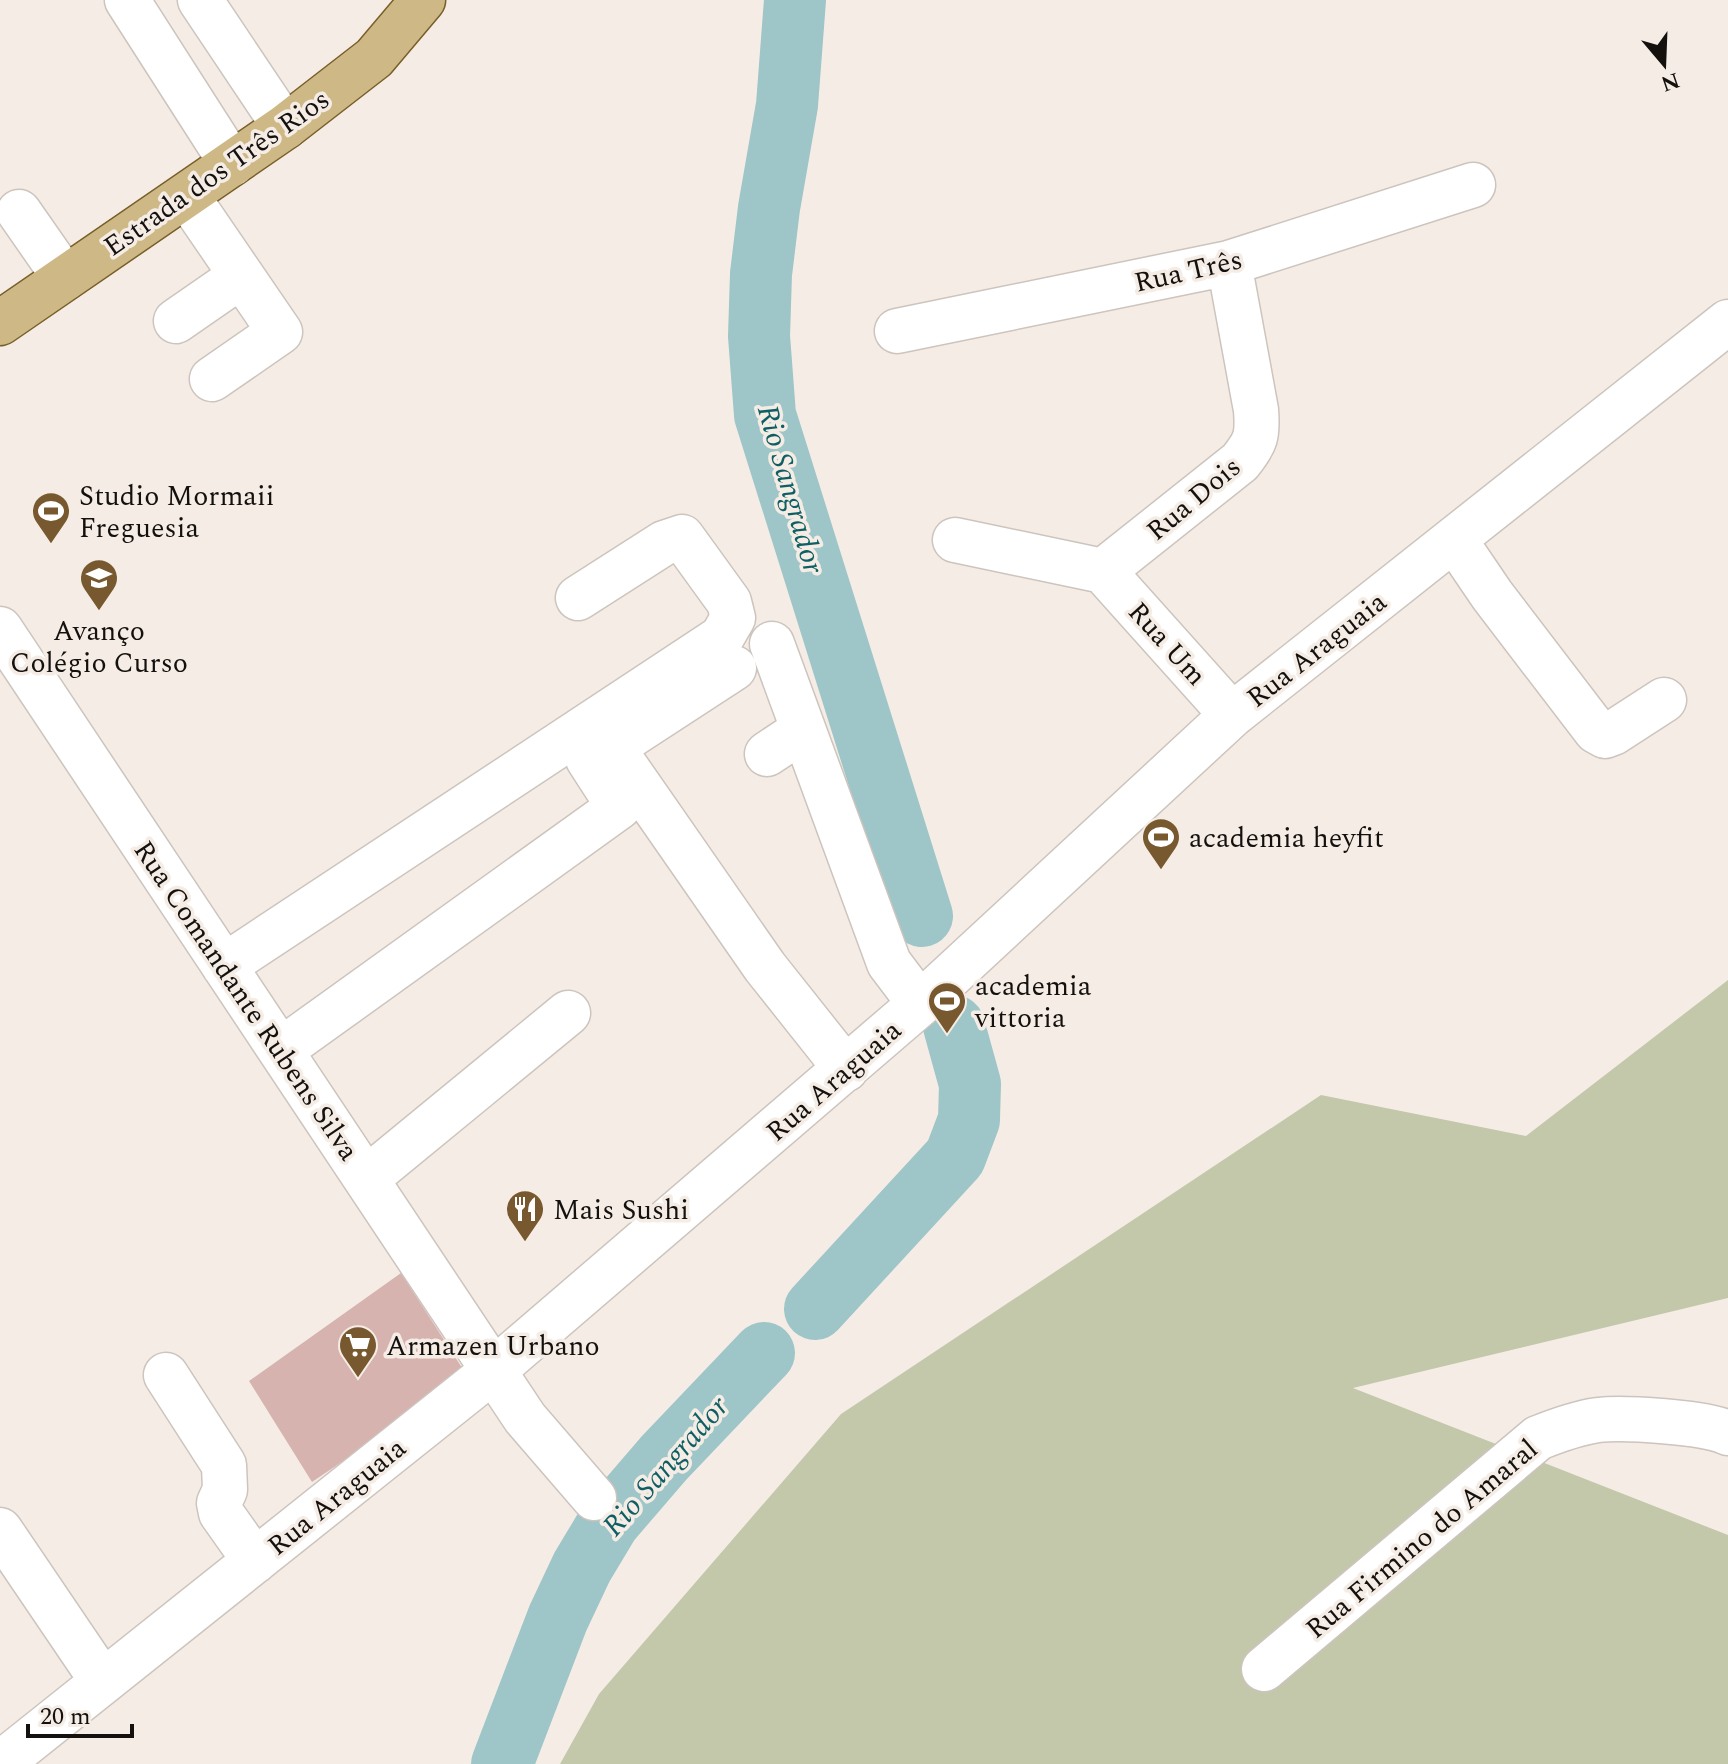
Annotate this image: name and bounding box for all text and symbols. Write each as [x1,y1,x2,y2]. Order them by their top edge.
north arrow [1624,24,1704,104]
text: N [1656,63,1684,100]
street label: Estrada dos Três Rios [95,79,339,268]
street label: Rua Três [1130,238,1247,305]
water label: Rio Sangrador [744,399,836,580]
street label: Rua Dois [1137,446,1251,552]
place label: Studio Mormaii Freguesia [79,475,275,550]
sports icon: Studio Mormaii Freguesia [30,490,72,545]
school or university icon: Avanço Colégio Curso [78,557,120,612]
street label: Rua Araguaia [1237,581,1397,719]
street label: Rua Um [1117,592,1217,696]
place label: Avanço Colégio Curso [10,610,188,685]
sports icon: academia heyfit [1140,816,1182,871]
place label: academia heyfit [1189,817,1384,860]
street label: Rua Comandante Rubens Silva [122,832,370,1170]
place label: academia vittoria [974,965,1092,1040]
sports icon: academia vittoria [926,980,968,1035]
street label: Rua Araguaia [756,1010,912,1152]
restaurant icon: Mais Sushi [504,1188,546,1243]
place label: Mais Sushi [553,1189,689,1232]
supermarket icon: Armazen Urbano [337,1324,379,1379]
place label: Armazen Urbano [386,1325,600,1368]
water label: Rio Sangrador [591,1386,740,1547]
street label: Rua Araguaia [258,1427,416,1567]
street label: Rua Firmino do Amaral [1296,1429,1548,1650]
scale bar [28,1688,132,1738]
text: 20 m [40,1699,91,1735]

